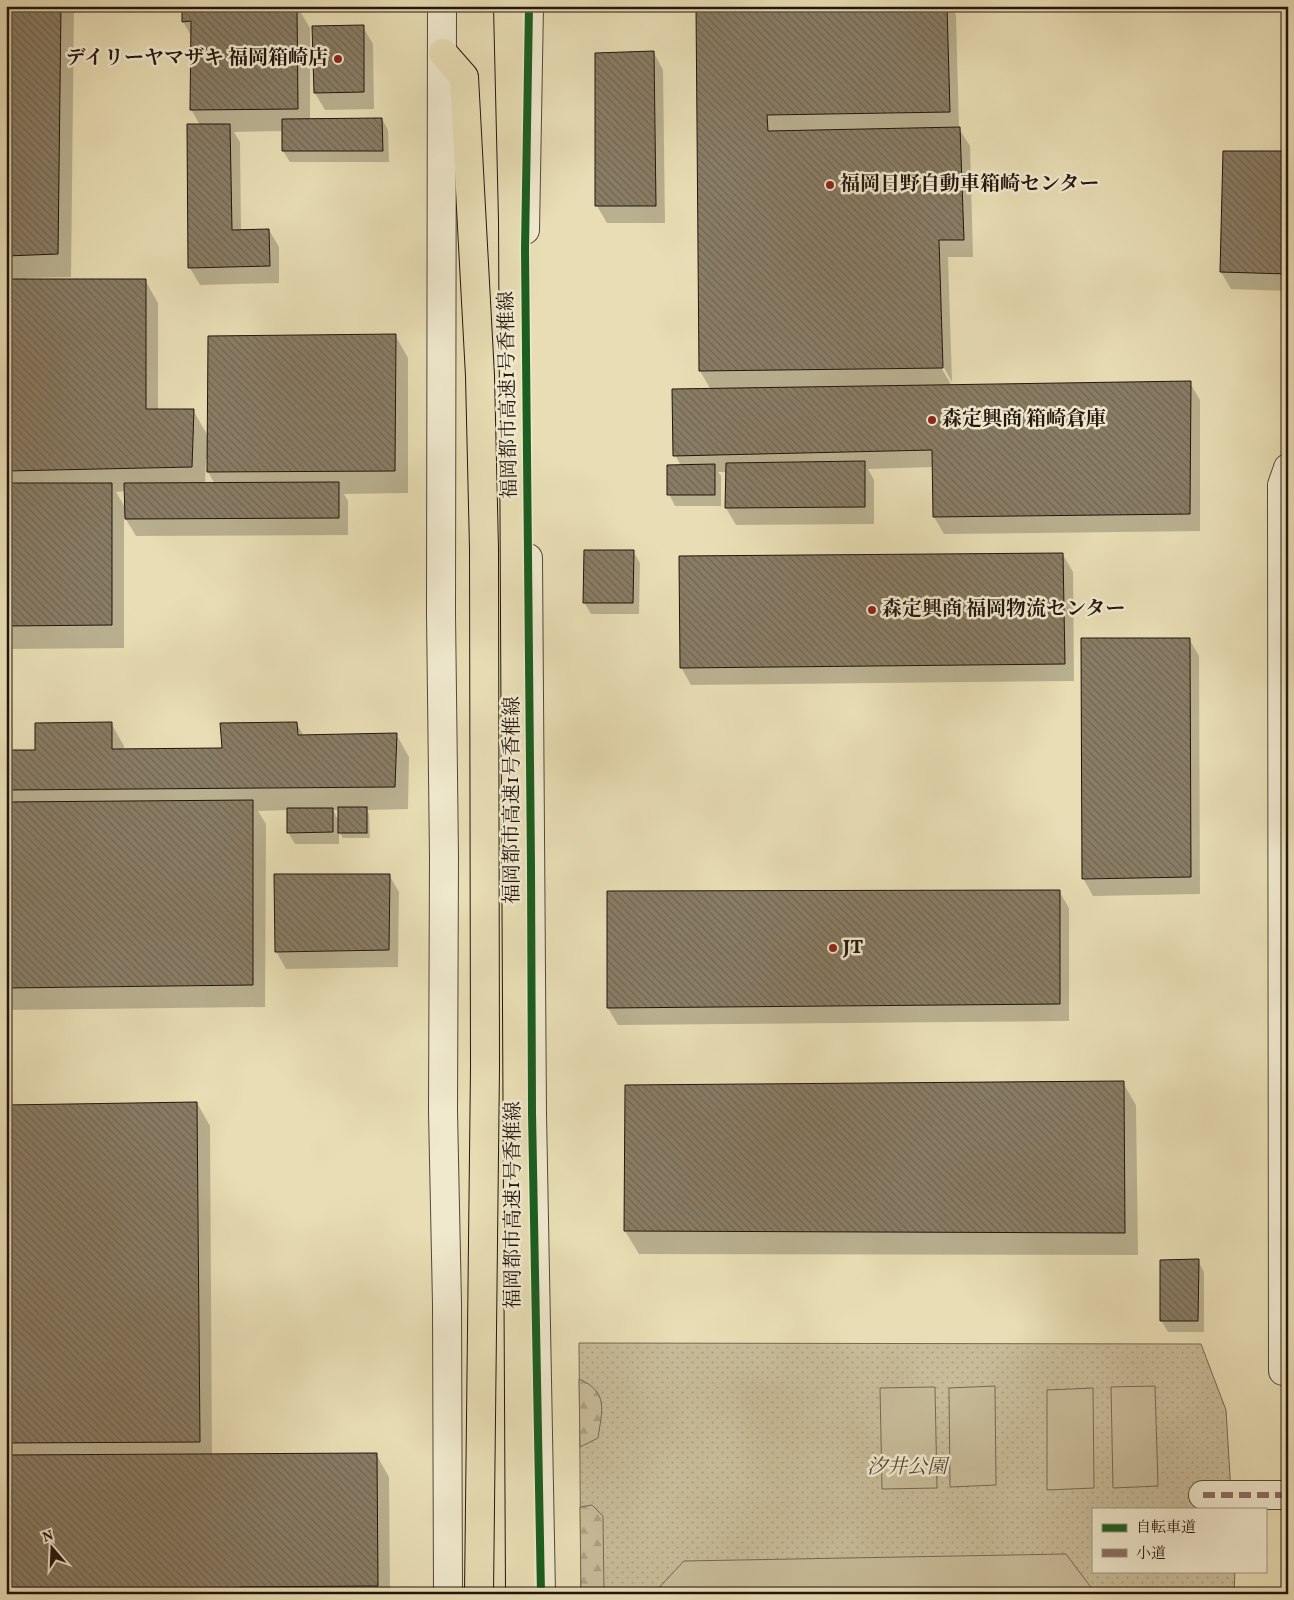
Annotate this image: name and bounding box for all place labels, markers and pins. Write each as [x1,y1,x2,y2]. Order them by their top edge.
place label: デイリーヤマザキ 福岡箱崎店 [65,45,328,73]
marker: デイリーヤマザキ 福岡箱崎店 [332,53,344,65]
place label: 福岡日野自動車箱崎センター [840,171,1099,199]
marker: 福岡日野自動車箱崎センター [824,179,836,191]
place label: 森定興商 箱崎倉庫 [942,406,1106,434]
marker: 森定興商 箱崎倉庫 [926,414,938,426]
place label: 森定興商 福岡物流センター [882,596,1125,624]
marker: 森定興商 福岡物流センター [866,604,878,616]
place label: JT [842,934,863,962]
marker: JT [827,942,839,954]

